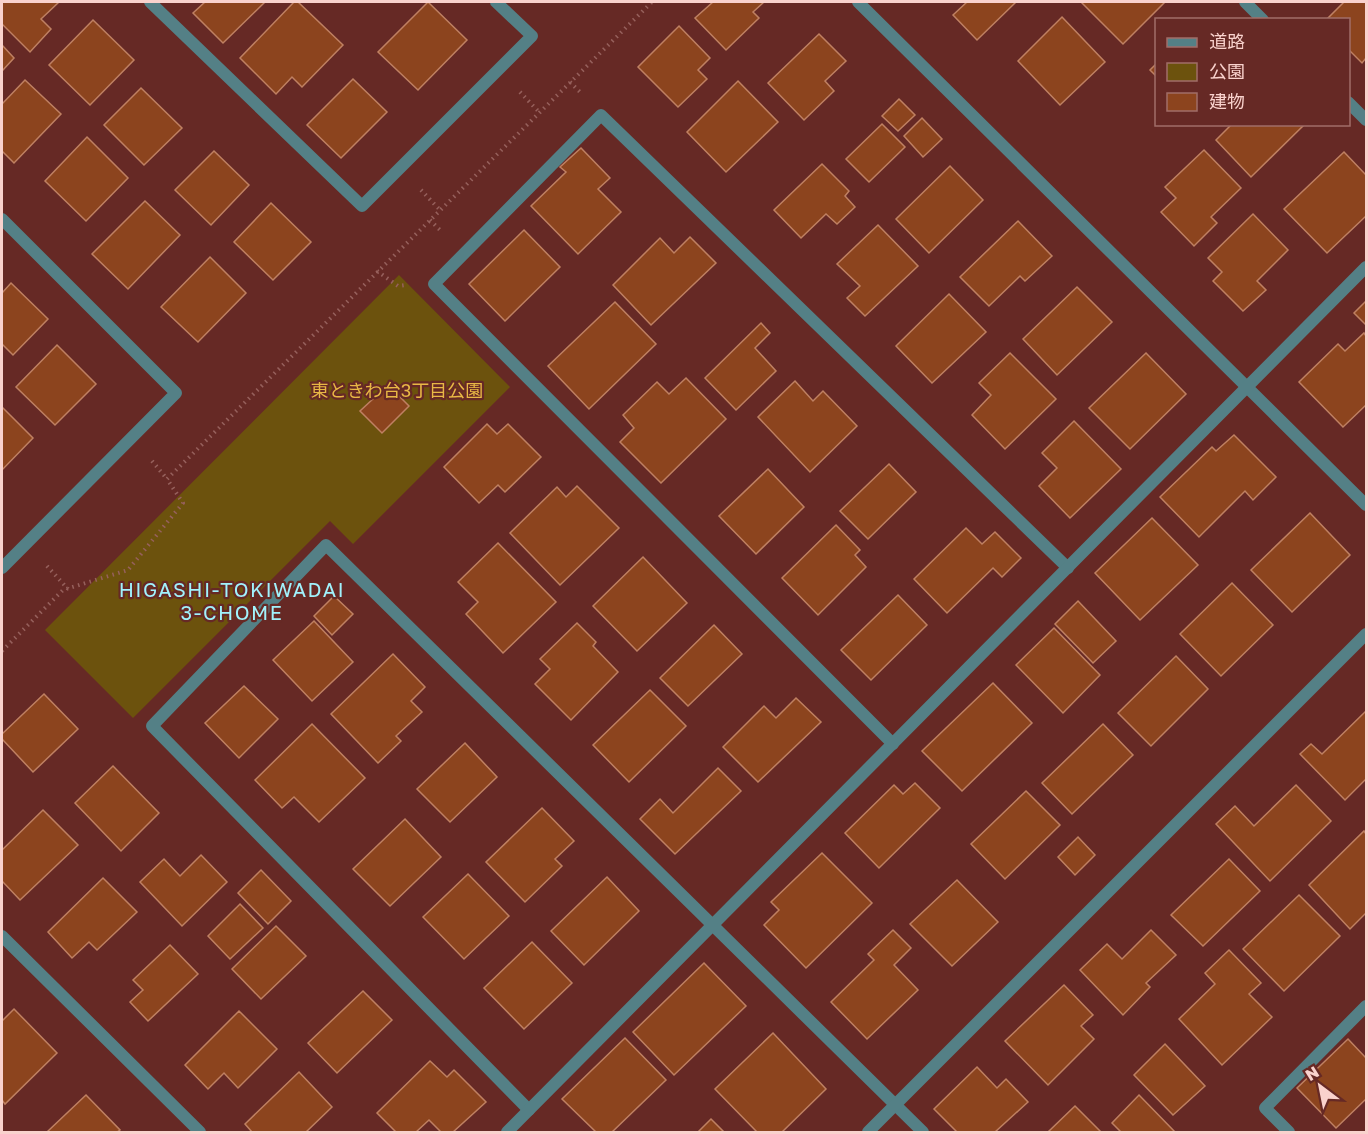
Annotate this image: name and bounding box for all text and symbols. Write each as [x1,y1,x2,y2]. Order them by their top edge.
legend [1155,18,1350,126]
text: 道路 [1209,30,1245,52]
text: 公園 [1209,60,1245,82]
text: 建物 [1209,90,1245,112]
park label: 東ときわ台3丁目公園 [311,379,483,401]
district label: HIGASHI-TOKIWADAI 3-CHOME [119,577,345,624]
north arrow [1290,1056,1350,1116]
text: N [1302,1062,1323,1085]

